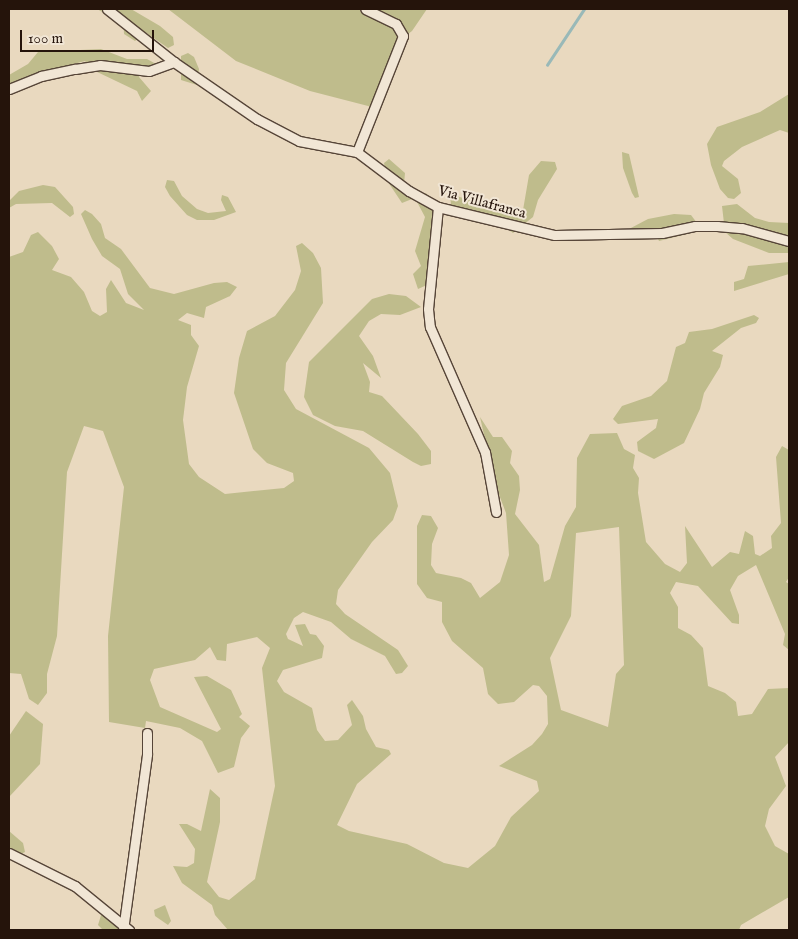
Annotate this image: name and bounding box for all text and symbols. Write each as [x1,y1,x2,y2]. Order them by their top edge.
scale bar [22,20,156,52]
text: 100 m [28,29,63,48]
street label: Via Villafranca [436,182,528,222]

